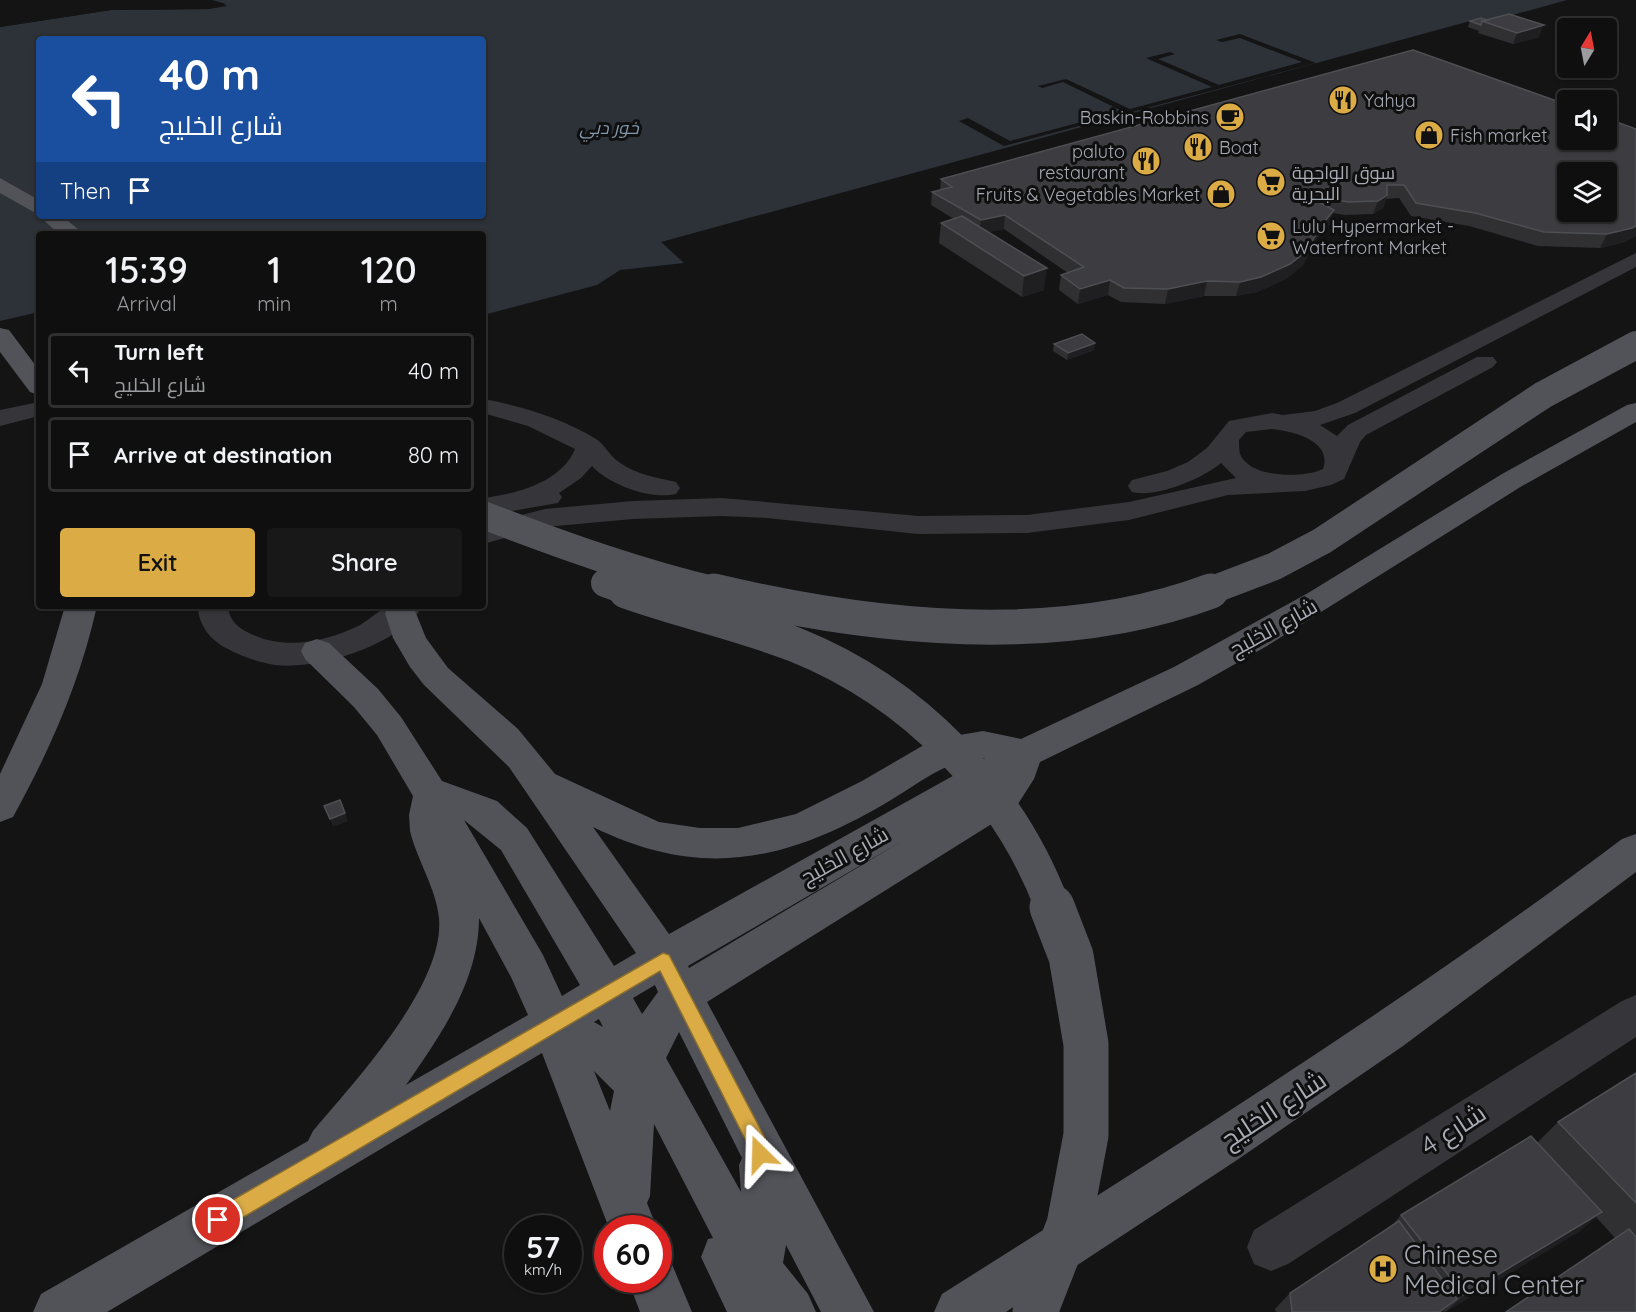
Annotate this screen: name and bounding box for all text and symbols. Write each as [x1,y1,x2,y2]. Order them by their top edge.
north arrow [1557,18,1617,78]
map controls [1557,18,1617,222]
text: 40 m [159,48,260,101]
icon: left [60,60,138,138]
restaurant icon: Yahya [1327,84,1359,116]
place label: Yahya [1364,89,1416,112]
button: sound [1557,90,1617,150]
cafe icon: Baskin-Robbins [1214,101,1246,133]
place label: Baskin-Robbins [1080,106,1209,129]
text: شارع الخليج [159,108,283,142]
water label: خور دبي [579,116,640,142]
shop icon: Fish market [1413,119,1445,151]
place label: Fish market [1450,124,1547,147]
restaurant icon: Boat [1182,131,1214,163]
place label: Boat [1219,136,1259,159]
place label: paluto restaurant [1039,140,1125,184]
restaurant icon: paluto restaurant [1130,145,1162,177]
place label: سوق الواجهة البحرية [1292,161,1395,205]
button: layers [1557,162,1617,222]
supermarket icon: سوق الواجهة البحرية [1255,166,1287,198]
icon: arrive [123,174,156,207]
text: Then [60,177,111,205]
shop icon: Fruits & Vegetables Market [1205,178,1237,210]
place label: Fruits & Vegetables Market [976,183,1200,206]
place label: Lulu Hypermarket - Waterfront Market [1292,215,1454,259]
supermarket icon: Lulu Hypermarket - Waterfront Market [1255,220,1287,252]
text: 15:39 [105,247,188,292]
text: 1 [267,247,281,292]
text: 120 [361,247,417,292]
text: Arrival [117,291,177,316]
text: min [257,291,291,316]
text: m [380,291,398,316]
text: Turn left [114,338,204,366]
icon: left [63,354,96,387]
text: 40 m [408,357,459,385]
text: شارع الخليج [114,372,206,397]
icon: arrive [63,438,96,471]
text: Arrive at destination [114,441,332,469]
text: 80 m [408,441,459,469]
button: Exit [60,528,255,597]
button: Share [267,528,462,597]
street label: شارع الخليج [1225,592,1322,663]
street label: شارع الخليج [796,820,893,891]
street label: شارع الخليج [1214,1063,1333,1156]
street label: شارع 4 [1414,1096,1492,1163]
position arrow [728,1122,792,1186]
pin [192,1194,243,1245]
icon: arrive [201,1203,234,1236]
speed limit sign: 60 [594,1215,672,1293]
text: 57 [526,1228,560,1266]
place label: Chinese Medical Center [1404,1238,1584,1301]
hospital icon: Chinese Medical Center [1367,1253,1399,1285]
text: km/h [524,1260,562,1279]

